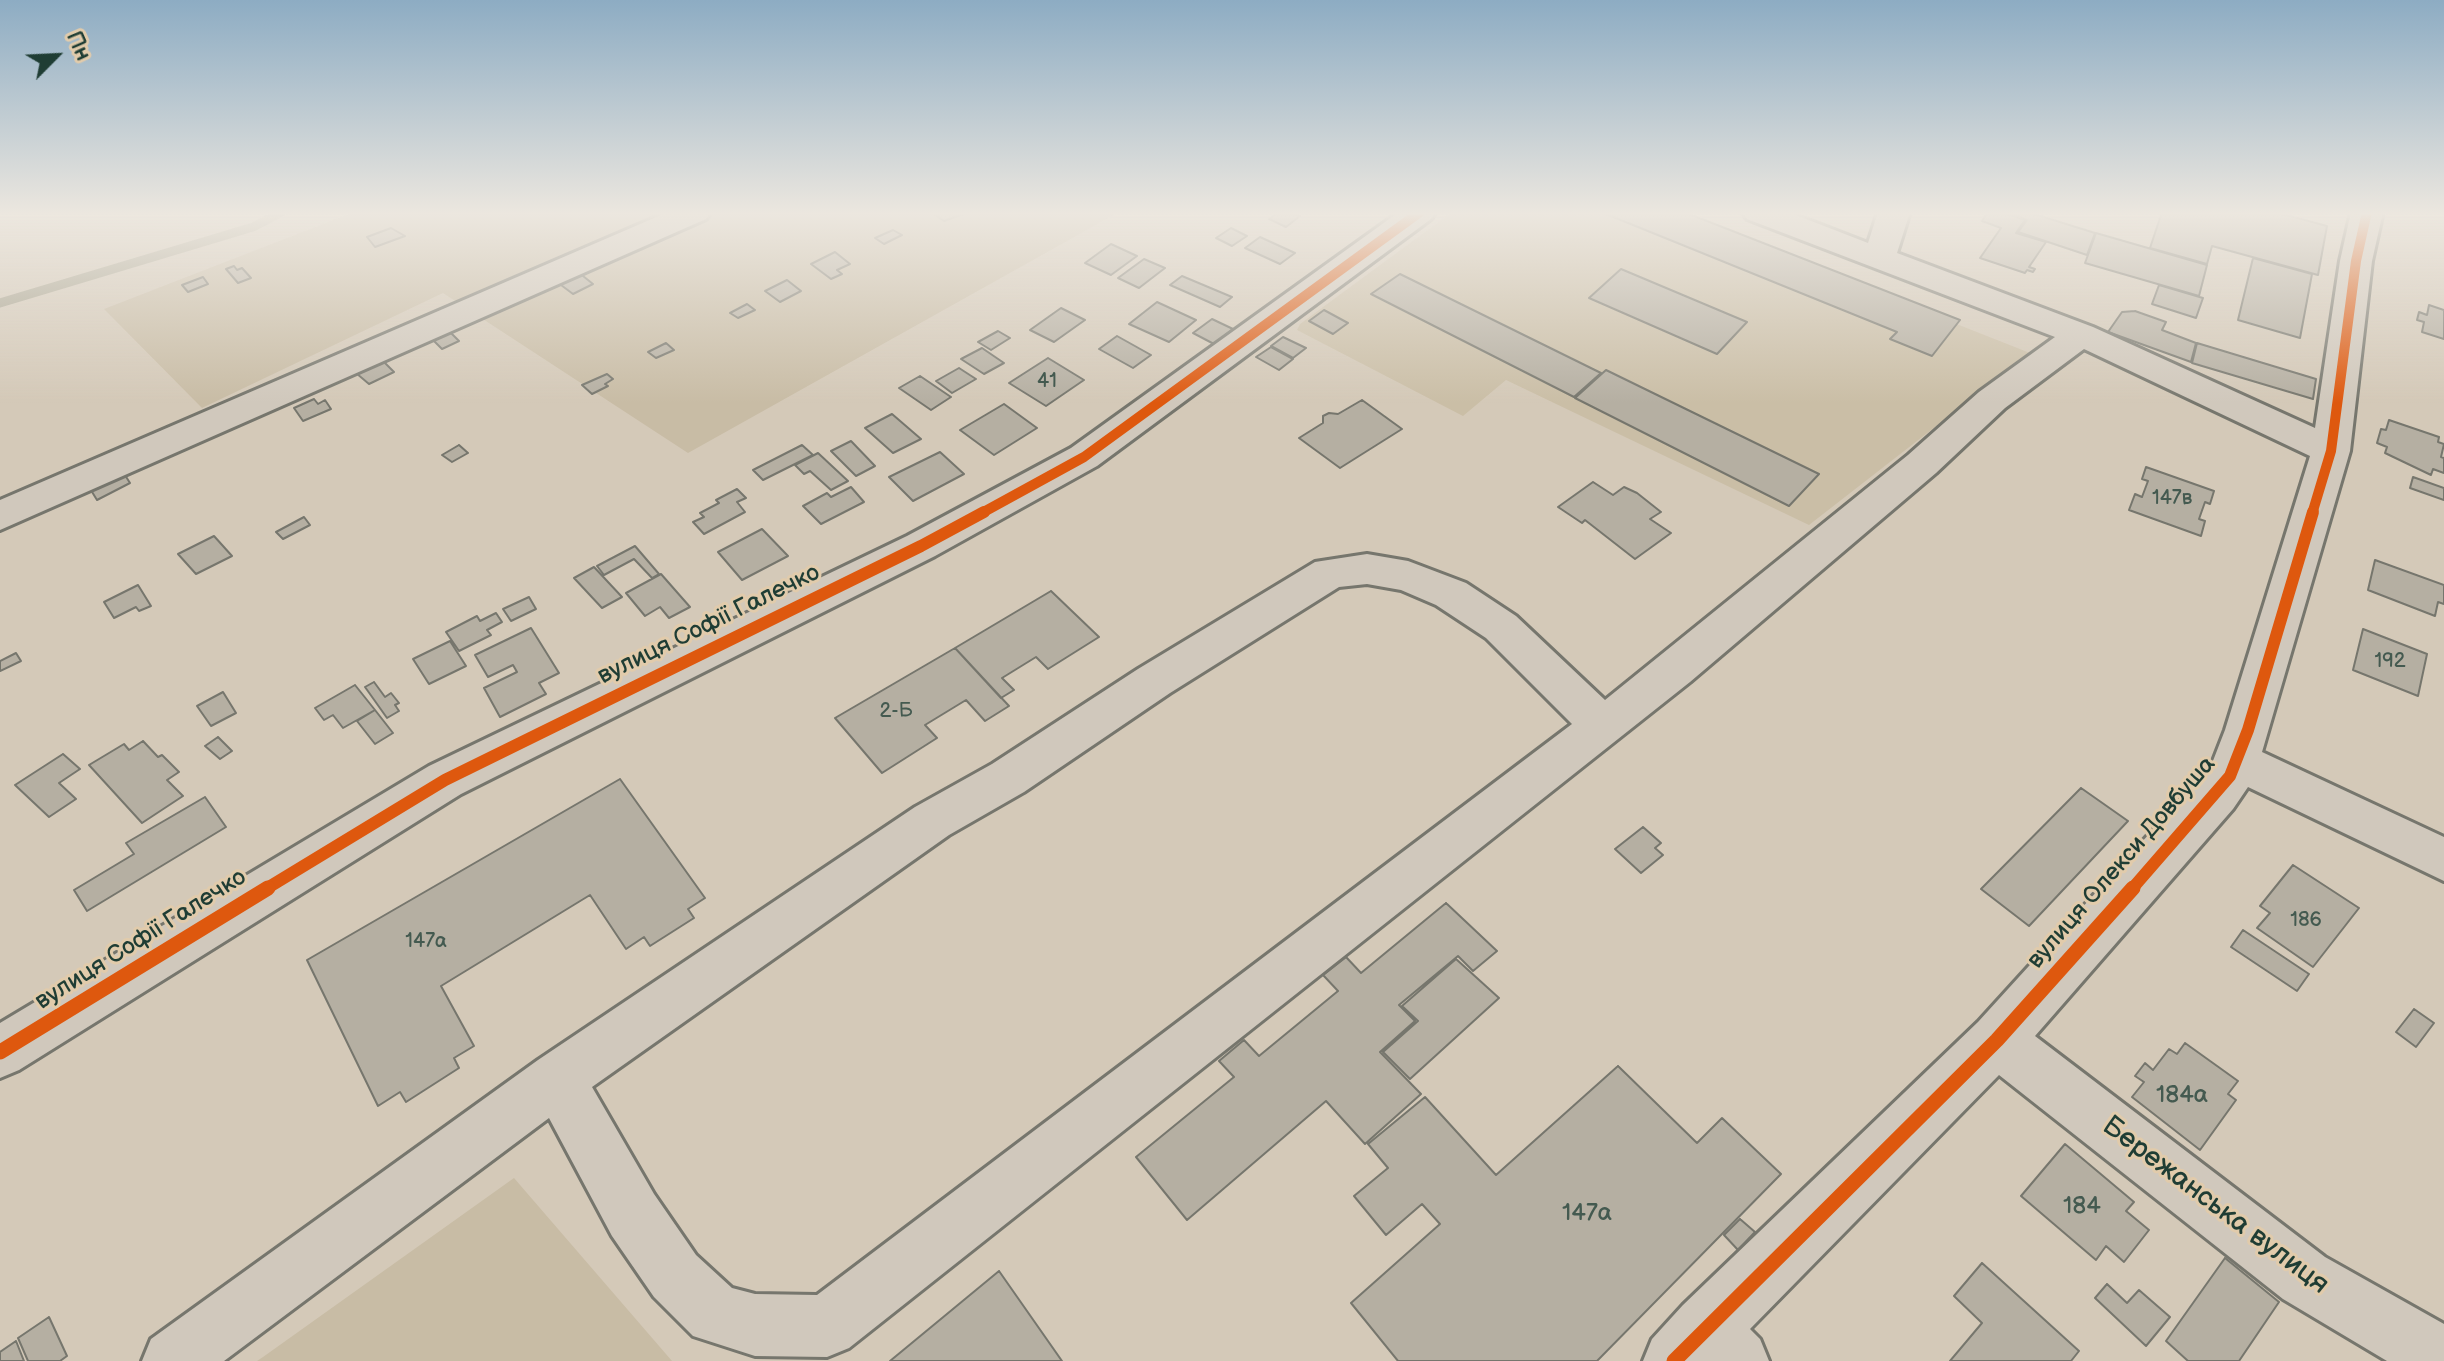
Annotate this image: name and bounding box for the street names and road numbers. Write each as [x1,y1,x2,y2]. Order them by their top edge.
street label: вулиця Софії Галечко [593,559,825,691]
street label: вулиця Олекси Довбуша [2022,751,2222,975]
street label: вулиця Софії Галечко [30,863,252,1017]
street label: Бережанська вулиця [2095,1110,2335,1302]

